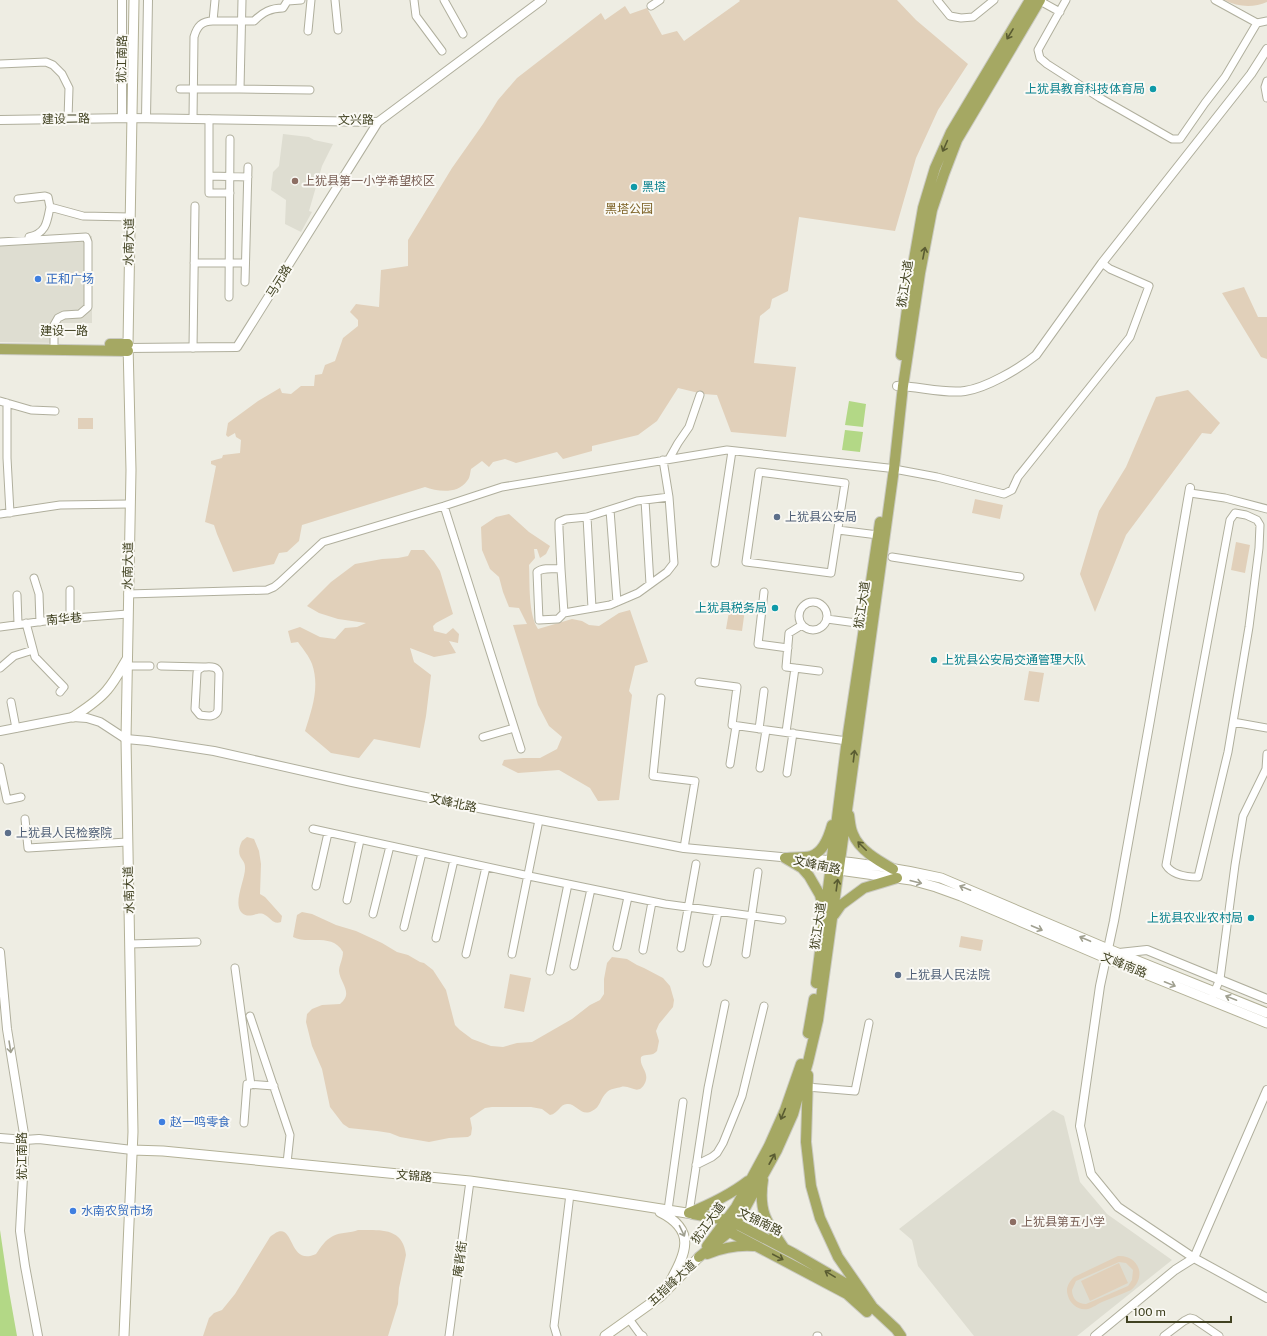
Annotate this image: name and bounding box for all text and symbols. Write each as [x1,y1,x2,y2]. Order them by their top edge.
one-way arrow [1006,27,1014,39]
street label: 犹江南路 [115,35,129,83]
place label: 上犹县教育科技体育局 [1025,82,1145,96]
marker: 上犹县教育科技体育局 [1148,84,1158,94]
street label: 建设二路 [42,112,90,126]
street label: 文兴路 [338,113,374,127]
one-way arrow [941,139,948,151]
place label: 上犹县第一小学希望校区 [303,174,435,188]
marker: 上犹县第一小学希望校区 [290,176,300,186]
place label: 黑塔 [642,180,666,194]
marker: 黑塔 [629,182,639,192]
park label: 黑塔公园 [605,202,653,216]
street label: 水南大道 [122,218,136,266]
one-way arrow [920,247,928,260]
street label: 犹江大道 [894,259,916,309]
street label: 马元路 [264,262,294,300]
place label: 正和广场 [46,272,94,286]
marker: 正和广场 [33,274,43,284]
street label: 建设一路 [40,324,88,338]
place label: 上犹县公安局 [785,510,857,524]
marker: 上犹县公安局 [772,512,782,522]
street label: 水南大道 [121,542,135,590]
street label: 犹江大道 [852,580,872,630]
place label: 上犹县税务局 [695,601,767,615]
marker: 上犹县税务局 [770,603,780,613]
street label: 南华巷 [45,610,83,628]
place label: 上犹县公安局交通管理大队 [942,653,1086,667]
marker: 上犹县公安局交通管理大队 [929,655,939,665]
one-way arrow [850,750,857,763]
street label: 文峰北路 [428,791,478,815]
place label: 上犹县人民检察院 [16,826,112,840]
marker: 上犹县人民检察院 [3,828,13,838]
one-way arrow [857,841,867,851]
street label: 文峰南路 [792,853,842,877]
street label: 水南大道 [121,866,137,914]
one-way arrow [833,879,841,892]
one-way arrow [909,879,922,886]
one-way arrow [959,883,971,891]
street label: 犹江大道 [808,901,828,951]
place label: 上犹县农业农村局 [1147,911,1243,925]
marker: 上犹县农业农村局 [1246,913,1256,923]
one-way arrow [1031,925,1043,932]
one-way arrow [1079,934,1091,942]
street label: 文峰南路 [1099,950,1149,980]
place label: 上犹县人民法院 [906,968,990,982]
marker: 上犹县人民法院 [893,970,903,980]
one-way arrow [1164,980,1176,988]
one-way arrow [1225,994,1237,1002]
one-way arrow [6,1040,14,1053]
one-way arrow [779,1107,786,1119]
place label: 赵一鸣零食 [170,1115,230,1129]
marker: 赵一鸣零食 [157,1117,167,1127]
street label: 犹江南路 [15,1132,29,1180]
one-way arrow [768,1154,776,1166]
street label: 文锦路 [395,1167,433,1185]
street label: 犹江大道 [688,1199,728,1247]
place label: 水南农贸市场 [81,1204,153,1218]
street label: 文锦南路 [735,1205,785,1239]
marker: 水南农贸市场 [68,1206,78,1216]
place label: 上犹县第五小学 [1021,1215,1105,1229]
marker: 上犹县第五小学 [1008,1217,1018,1227]
one-way arrow [679,1224,686,1236]
street label: 庵背街 [451,1240,469,1278]
one-way arrow [772,1254,784,1262]
street label: 五指峰大道 [645,1257,699,1309]
one-way arrow [824,1270,836,1278]
scale bar [1127,1298,1231,1324]
text: 100 m [1133,1305,1166,1319]

